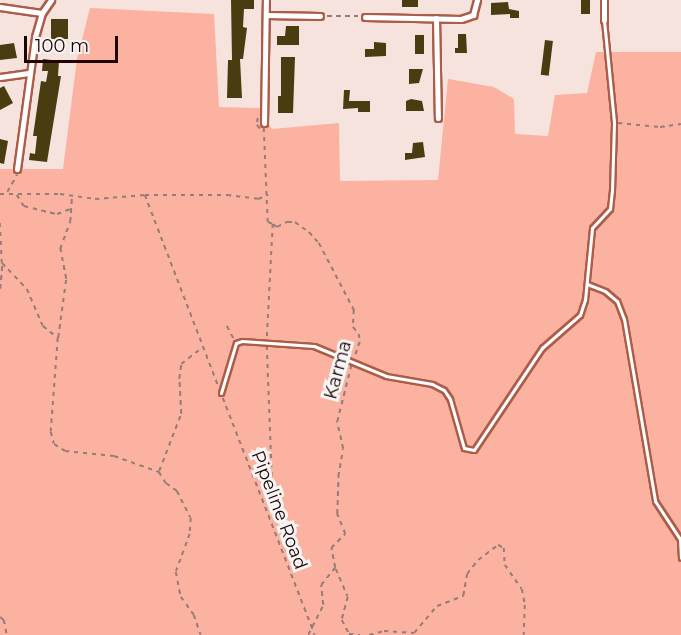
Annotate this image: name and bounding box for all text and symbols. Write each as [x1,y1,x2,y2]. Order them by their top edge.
scale bar [27,24,122,62]
text: 100 m [35,35,89,57]
street label: Karma [320,338,356,402]
street label: Pipeline Road [246,448,312,572]

